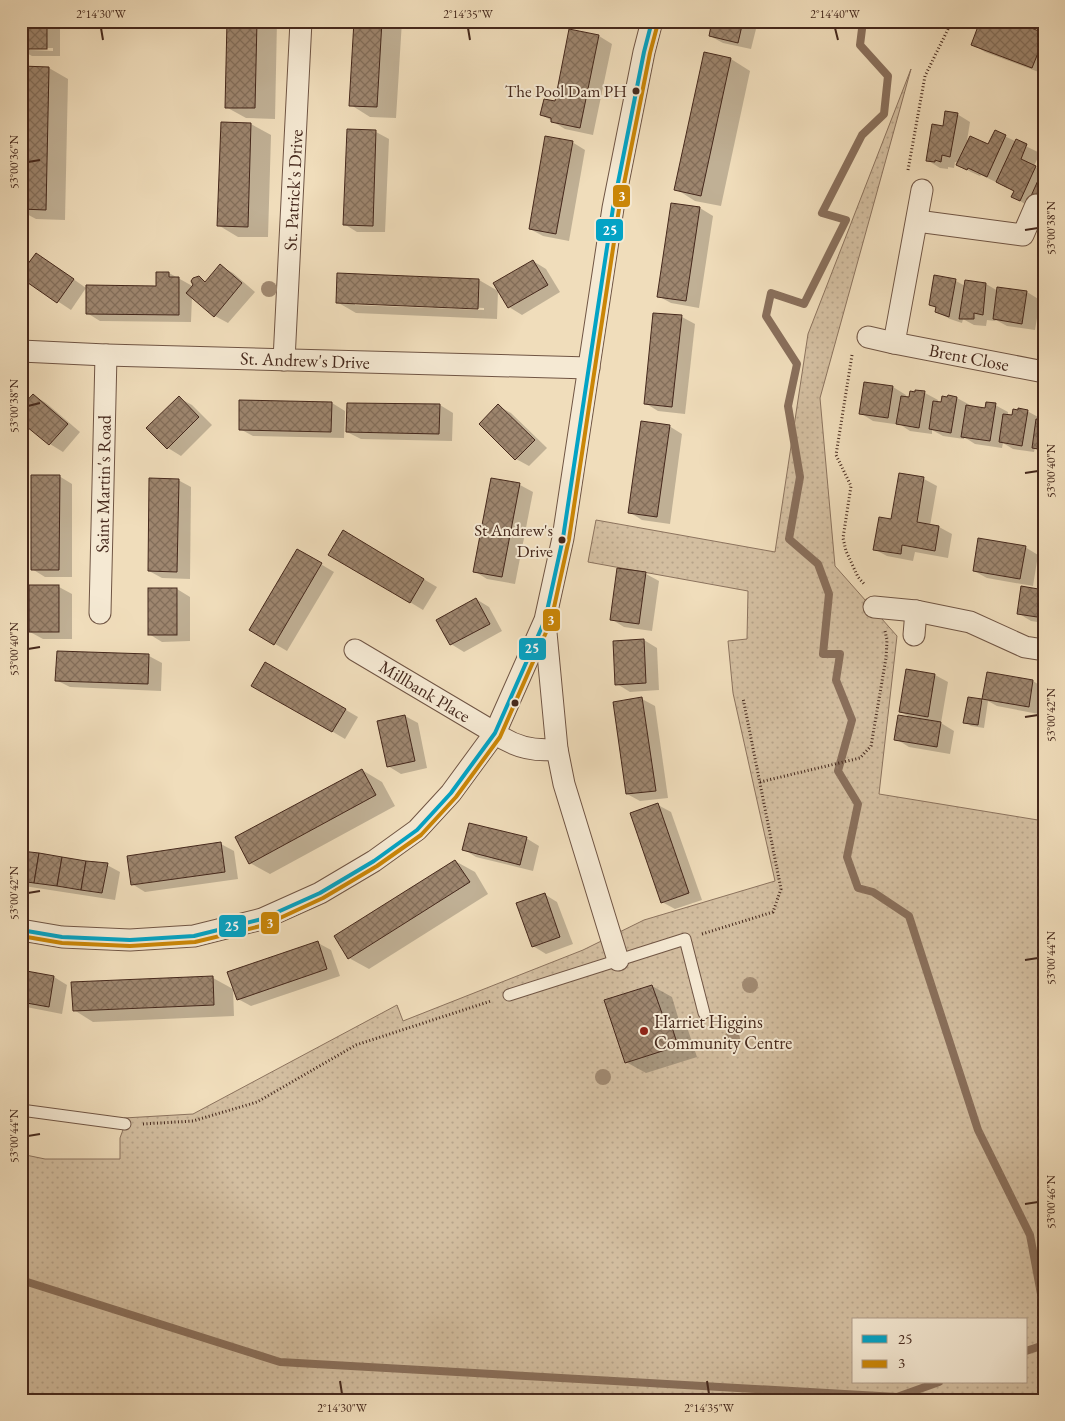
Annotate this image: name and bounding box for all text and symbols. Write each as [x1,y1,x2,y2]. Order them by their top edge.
text: 2°14'30"W [76,6,127,22]
text: 2°14'35"W [443,6,494,22]
text: 2°14'40"W [810,6,861,22]
place label: The Pool Dam PH [505,80,627,102]
marker: The Pool Dam PH [631,86,641,96]
street label: St. Patrick's Drive [278,129,308,251]
text: 53°00'36"N [6,135,22,189]
line badge: 3 [612,184,631,208]
text: 3 [618,187,626,205]
text: 53°00'38"N [1043,201,1059,255]
line badge: 25 [595,218,624,242]
text: 25 [603,221,617,239]
street label: Brent Close [927,338,1011,376]
street label: St. Andrew's Drive [240,346,370,374]
text: 53°00'38"N [6,379,22,433]
street label: Saint Martin's Road [90,414,116,553]
text: 53°00'40"N [1043,444,1059,498]
place label: St Andrew's Drive [474,519,553,562]
marker: St Andrew's Drive [557,535,567,545]
line badge: 3 [542,608,561,632]
text: 3 [547,611,555,629]
text: 53°00'40"N [6,622,22,676]
line badge: 25 [518,637,547,661]
text: 25 [525,639,539,657]
street label: Millbank Place [375,655,475,727]
text: 53°00'42"N [1043,688,1059,742]
unlabelled marker [510,698,520,708]
text: 53°00'42"N [6,866,22,920]
line badge: 3 [260,911,280,935]
line badge: 25 [218,914,247,938]
text: 3 [266,914,274,932]
text: 25 [225,917,239,935]
text: 53°00'44"N [1043,931,1059,985]
place label: Harriet Higgins Community Centre [654,1010,792,1054]
marker: Harriet Higgins Community Centre [638,1025,650,1037]
text: 53°00'44"N [6,1109,22,1163]
text: 53°00'46"N [1043,1175,1059,1229]
legend [852,1318,1028,1384]
text: 25 [898,1329,912,1348]
text: 3 [898,1353,905,1372]
text: 2°14'30"W [317,1400,368,1416]
text: 2°14'35"W [684,1400,735,1416]

